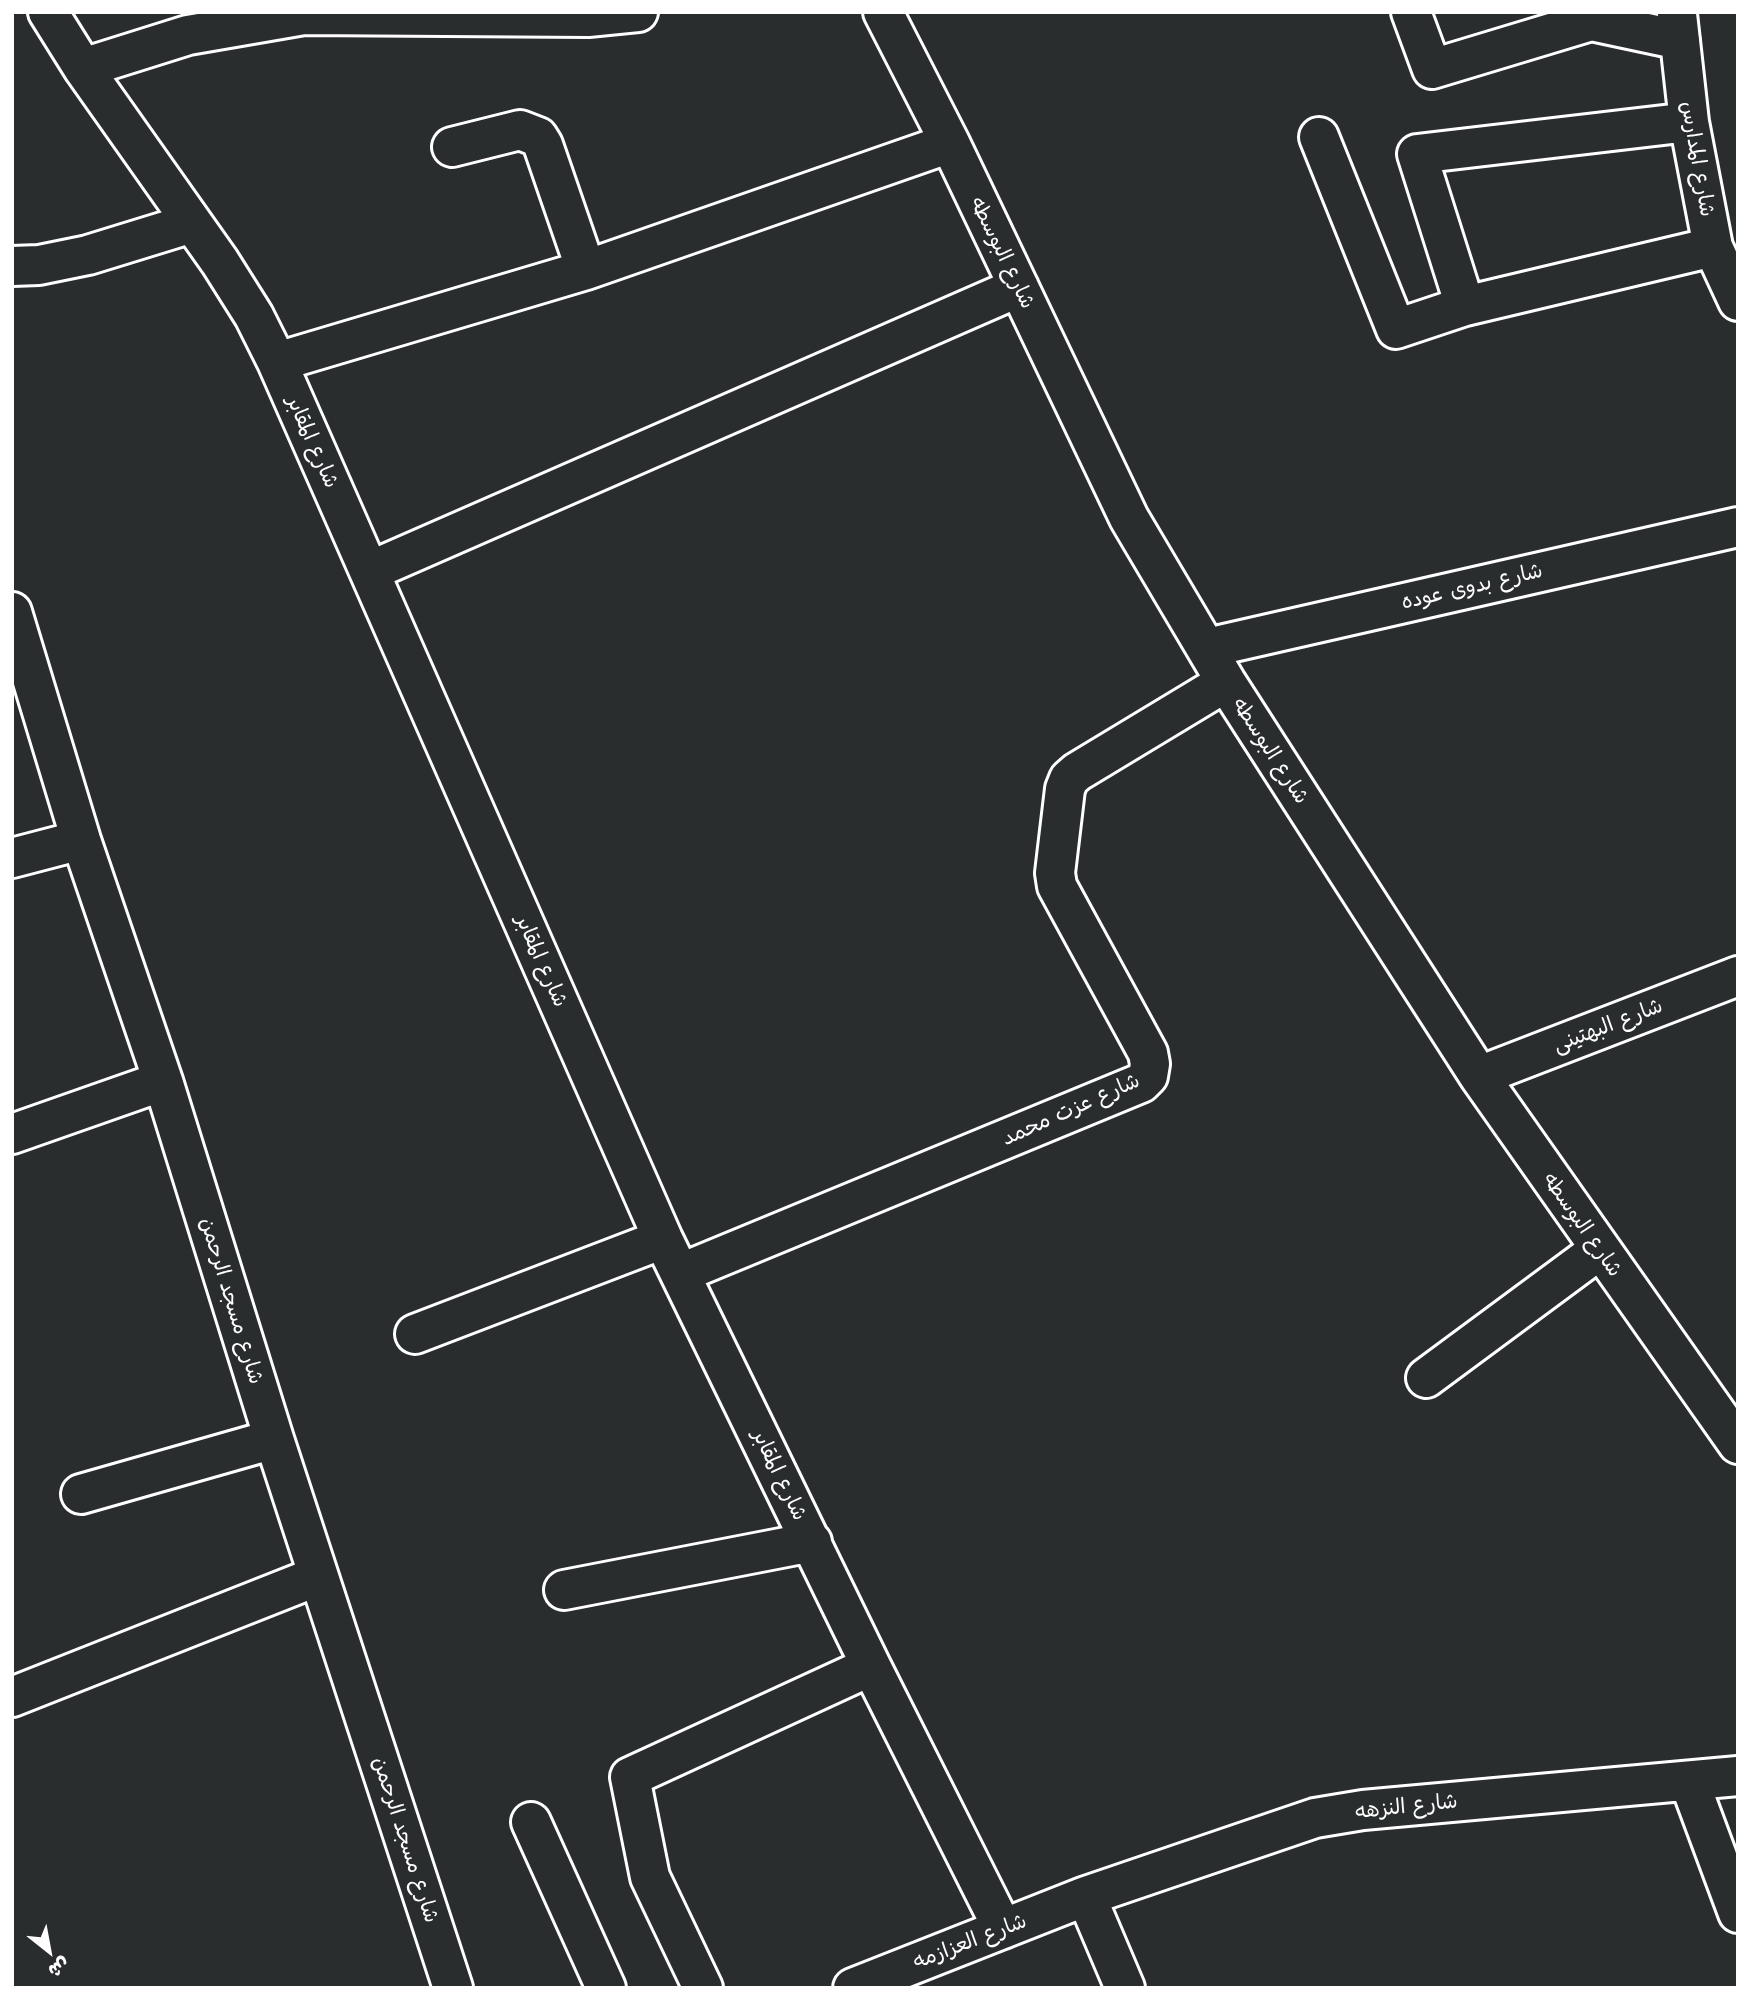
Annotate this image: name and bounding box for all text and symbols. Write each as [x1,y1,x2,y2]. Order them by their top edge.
street label: شارع المدارس [1674,99,1720,219]
street label: شارع البوسطه [964,193,1040,313]
street label: شارع المقابر [280,392,344,492]
street label: شارع بدوى عوده [1399,558,1545,616]
street label: شارع البوسطه [1226,693,1314,809]
street label: شارع المقابر [509,911,573,1011]
street label: شارع البهتينى [1550,994,1666,1058]
street label: شارع عزت محمد [998,1068,1144,1152]
street label: شارع البوسطه [1537,1168,1627,1282]
street label: شارع مسجد الرحمن [194,1215,268,1387]
street label: شارع المقابر [746,1425,812,1525]
street label: شارع مسجد الرحمن [366,1754,444,1926]
street label: شارع النزهه [1353,1789,1459,1825]
street label: شارع العزازمه [910,1909,1030,1975]
north arrow [14,1916,84,1986]
text: ش [44,1952,76,1986]

